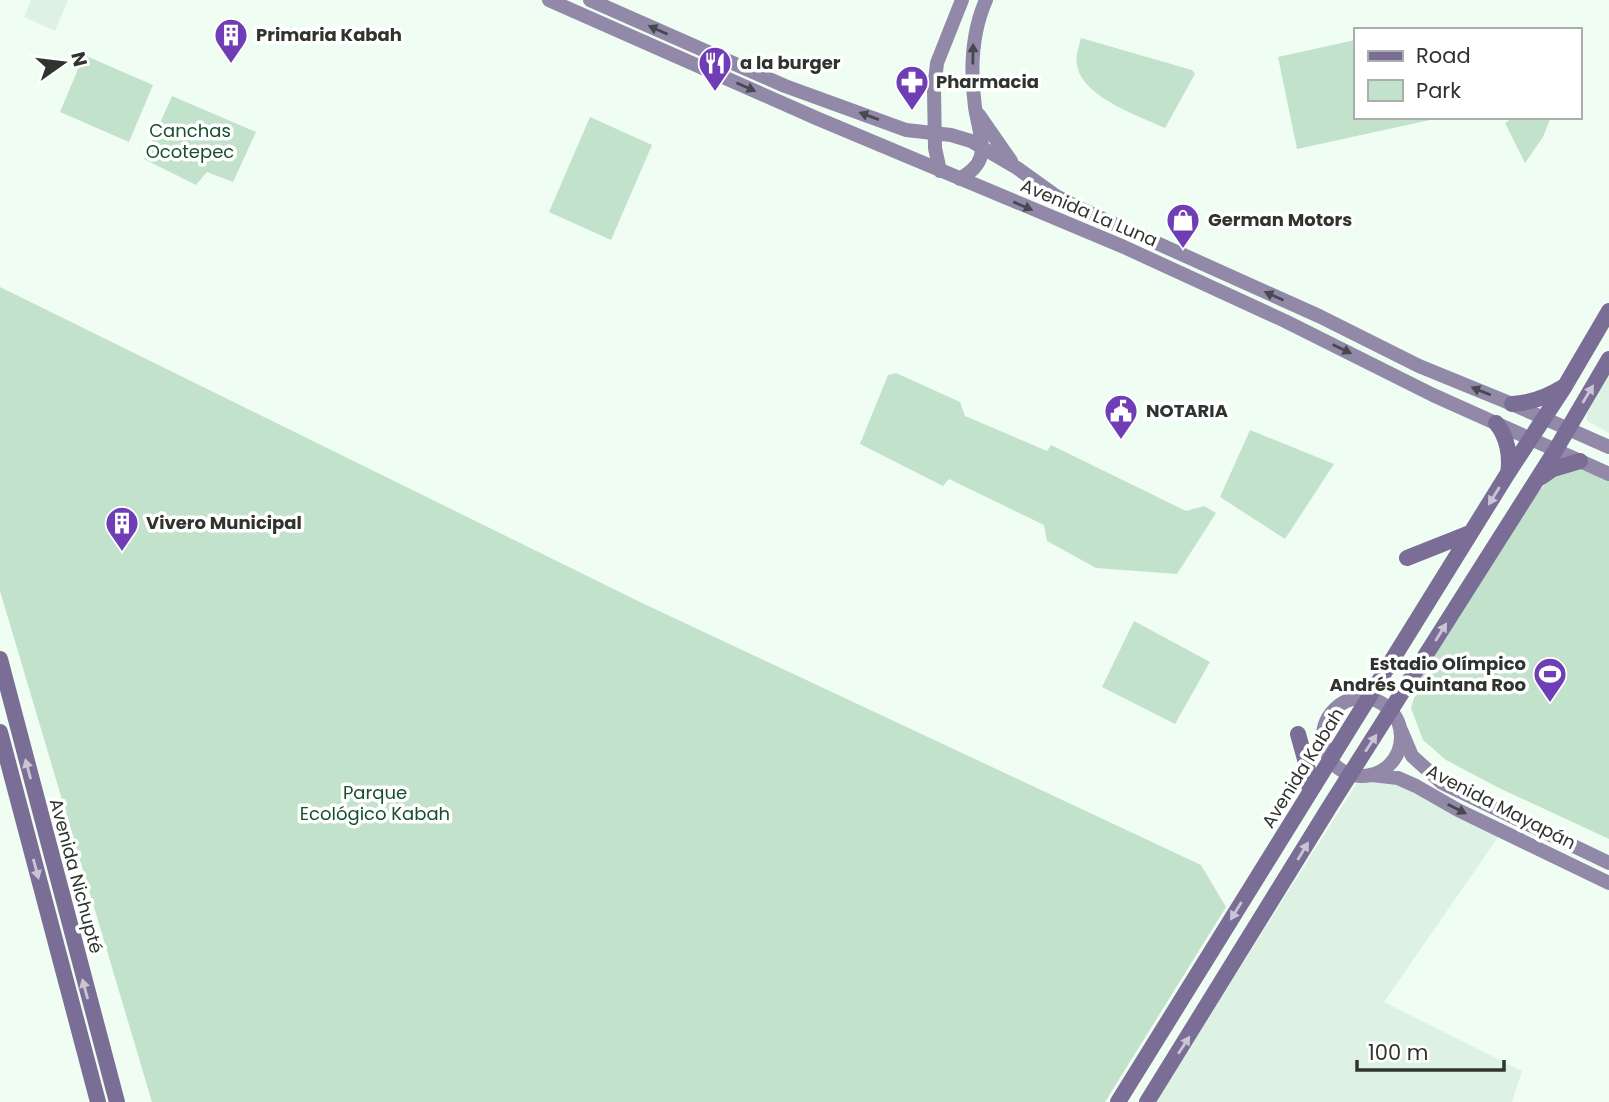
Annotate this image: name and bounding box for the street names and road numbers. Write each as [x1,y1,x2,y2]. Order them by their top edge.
street label: Avenida La Luna [1017,172,1161,253]
street label: Avenida Kabah [1256,703,1350,833]
street label: Avenida Mayapán [1422,758,1580,855]
street label: Avenida Nichupté [44,796,109,956]

